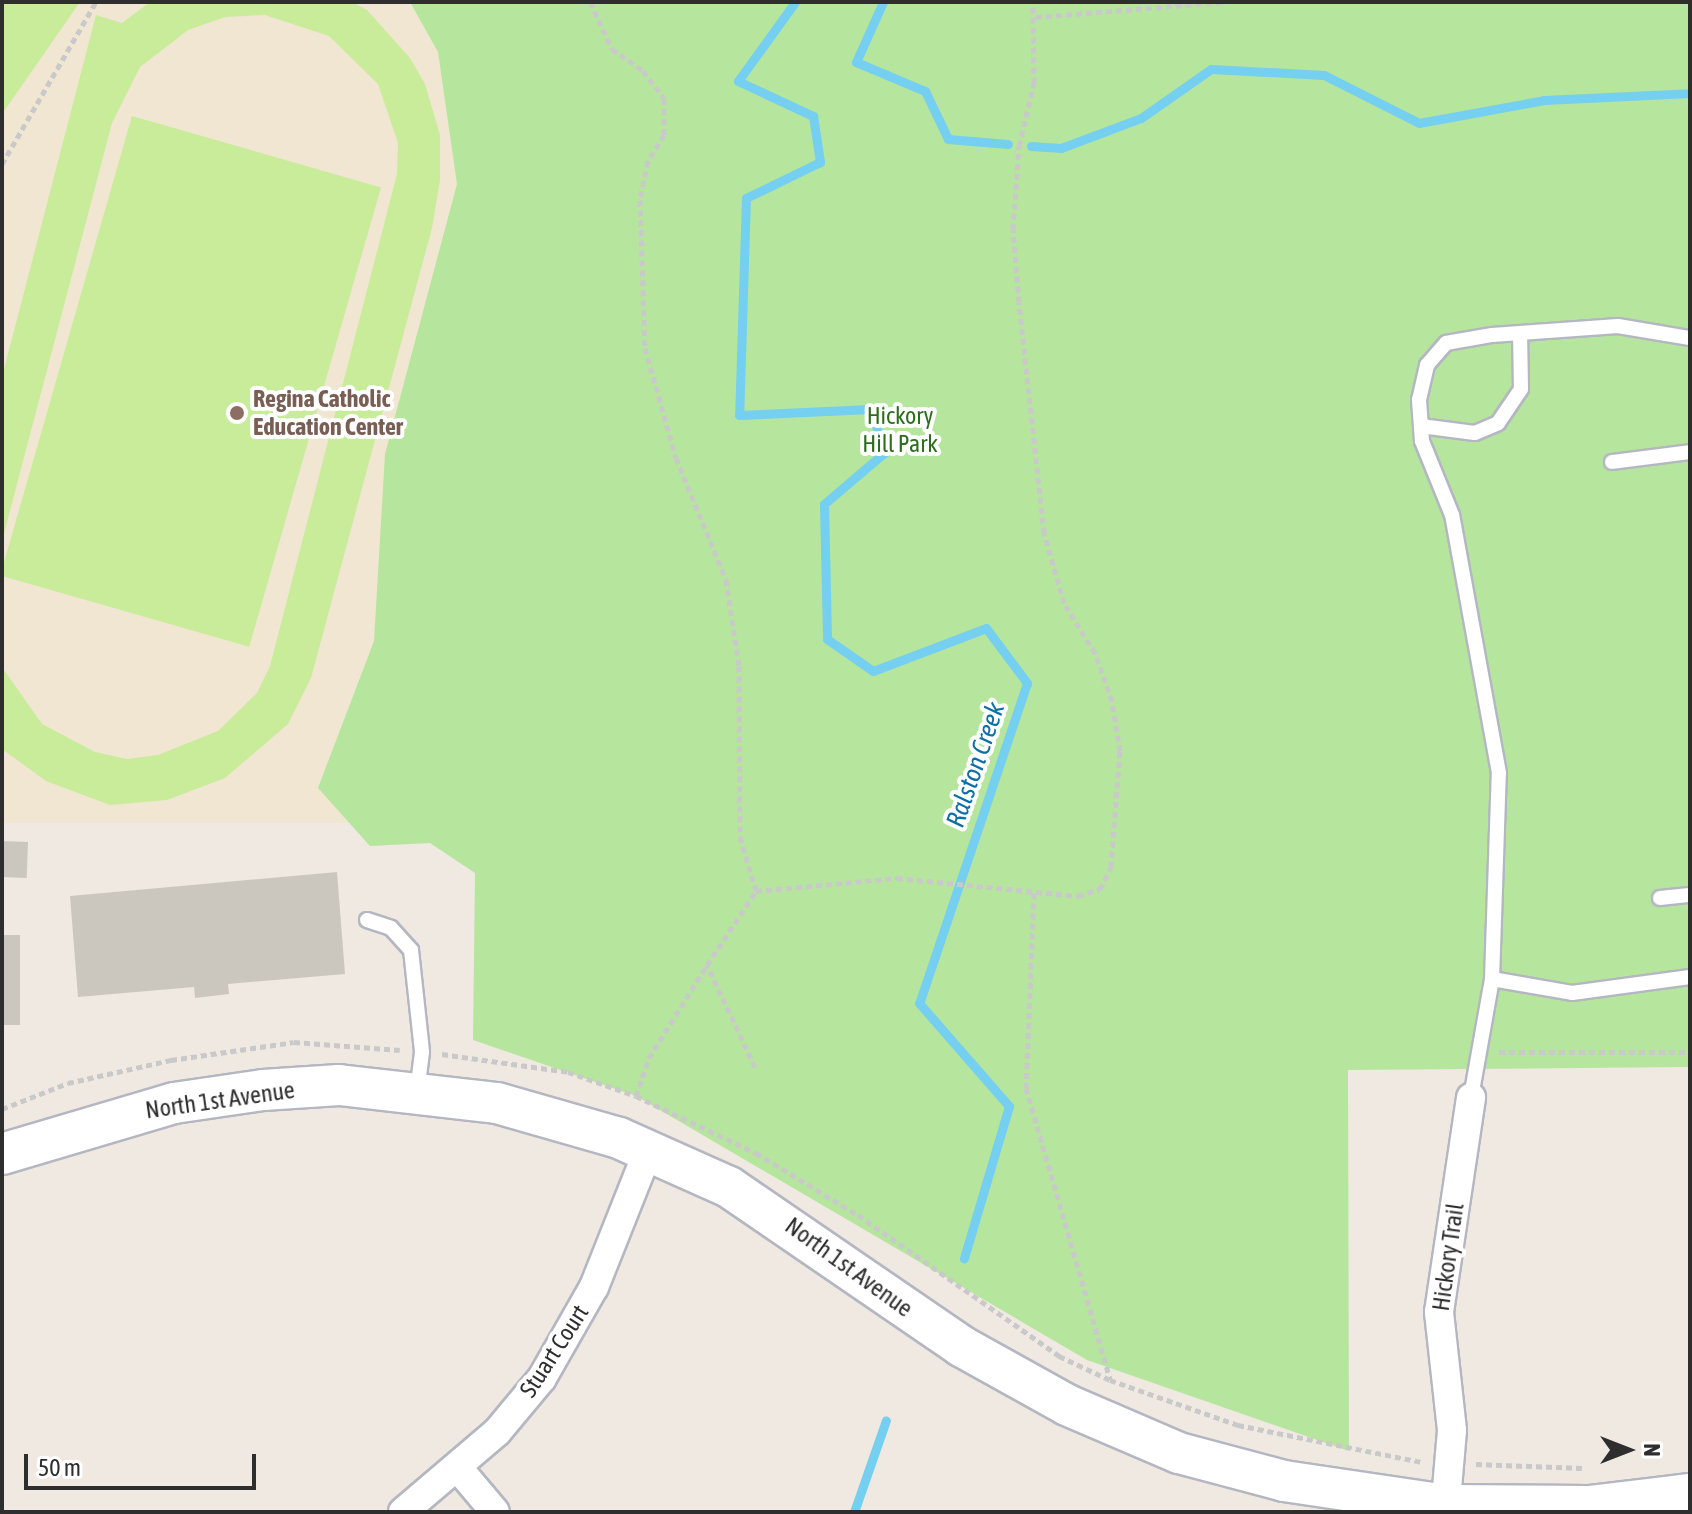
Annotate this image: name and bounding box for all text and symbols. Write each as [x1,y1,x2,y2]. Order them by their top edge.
place label: Regina Catholic Education Center [253,385,403,441]
park label: Hickory Hill Park [862,402,938,458]
marker: Regina Catholic Education Center [228,404,246,422]
water label: Ralston Creek [940,699,1012,831]
street label: North 1st Avenue [143,1075,297,1125]
street label: Hickory Trail [1426,1201,1470,1313]
street label: North 1st Avenue [780,1211,918,1323]
street label: Stuart Court [514,1299,594,1403]
north arrow [1588,1410,1668,1490]
scale bar [28,1438,260,1488]
text: N [1639,1444,1665,1456]
text: 50 m [38,1454,81,1481]

